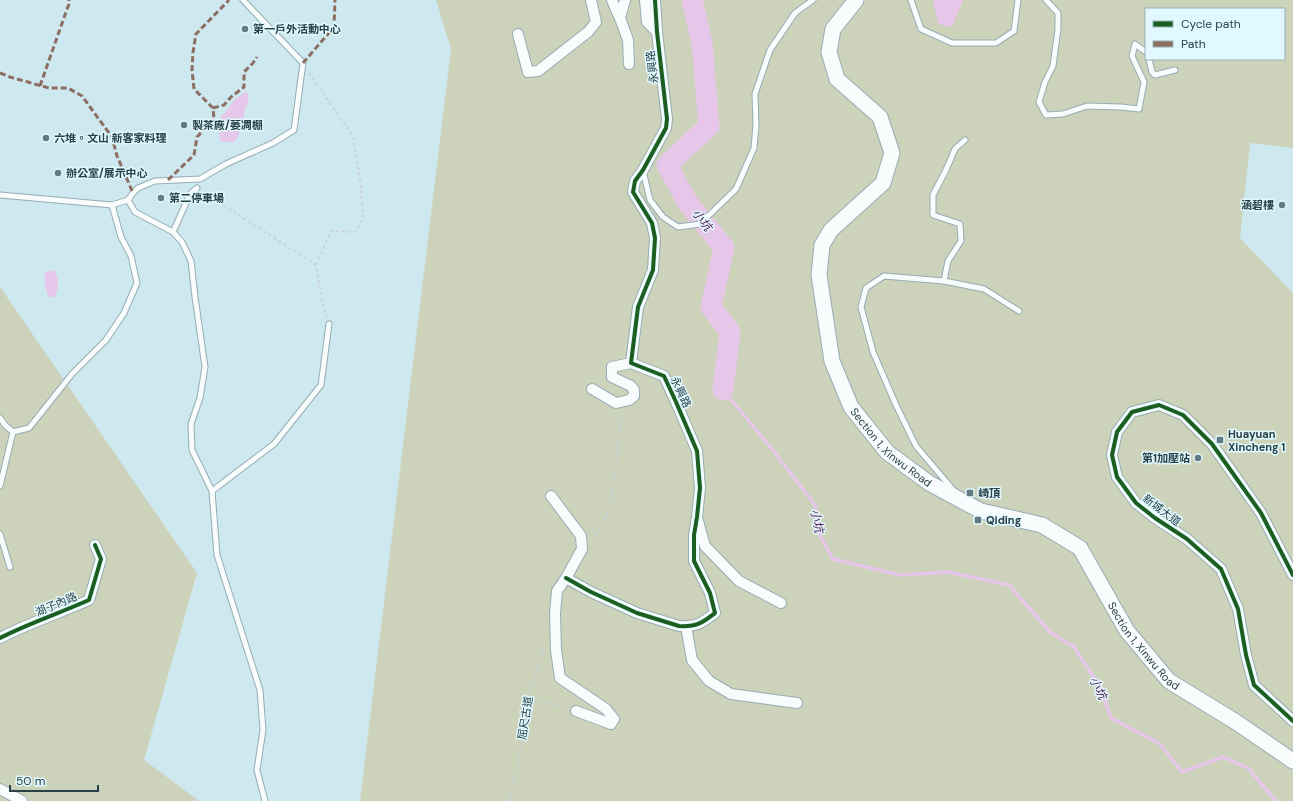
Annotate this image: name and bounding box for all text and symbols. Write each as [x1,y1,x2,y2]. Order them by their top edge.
legend [1145,8,1285,60]
text: Cycle path [1181,16,1241,32]
place label: 第一戶外活動中心 [253,22,341,36]
marker: 第一戶外活動中心 [240,24,250,34]
text: Path [1181,36,1206,52]
street label: 永興路 [643,50,661,84]
place label: 製茶廠/萎凋棚 [192,118,263,132]
marker: 製茶廠/萎凋棚 [179,120,189,130]
place label: 六堆。文山 新客家料理 [54,131,167,145]
marker: 六堆。文山 新客家料理 [41,133,51,143]
place label: 辦公室/展示中心 [66,166,148,180]
marker: 辦公室/展示中心 [53,168,63,178]
place label: 第二停車場 [169,191,224,205]
marker: 第二停車場 [156,193,166,203]
place label: 涵碧樓 [1241,198,1274,212]
marker: 涵碧樓 [1277,200,1287,210]
water label: 小坑 [688,206,717,236]
street label: 永興路 [668,374,694,410]
street label: Section 1, Xinwu Road [847,405,935,490]
place label: Huayuan Xincheng 1 [1228,427,1285,454]
marker: Huayuan Xincheng 1 [1215,435,1225,445]
place label: 第1加壓站 [1142,451,1190,465]
marker: 第1加壓站 [1193,453,1203,463]
place label: 崎頂 [978,486,1001,500]
marker: 崎頂 [965,488,975,498]
street label: 新城大道 [1140,491,1184,529]
water label: 小坑 [807,508,828,536]
place label: Qiding [986,513,1022,527]
marker: Qiding [973,515,983,525]
street label: 湖子內路 [33,589,79,619]
street label: Section 1, Xinwu Road [1105,599,1182,693]
water label: 小坑 [1086,674,1111,704]
street label: 屈尺古道 [515,695,535,741]
scale bar [10,767,98,793]
text: 50 m [16,773,45,789]

